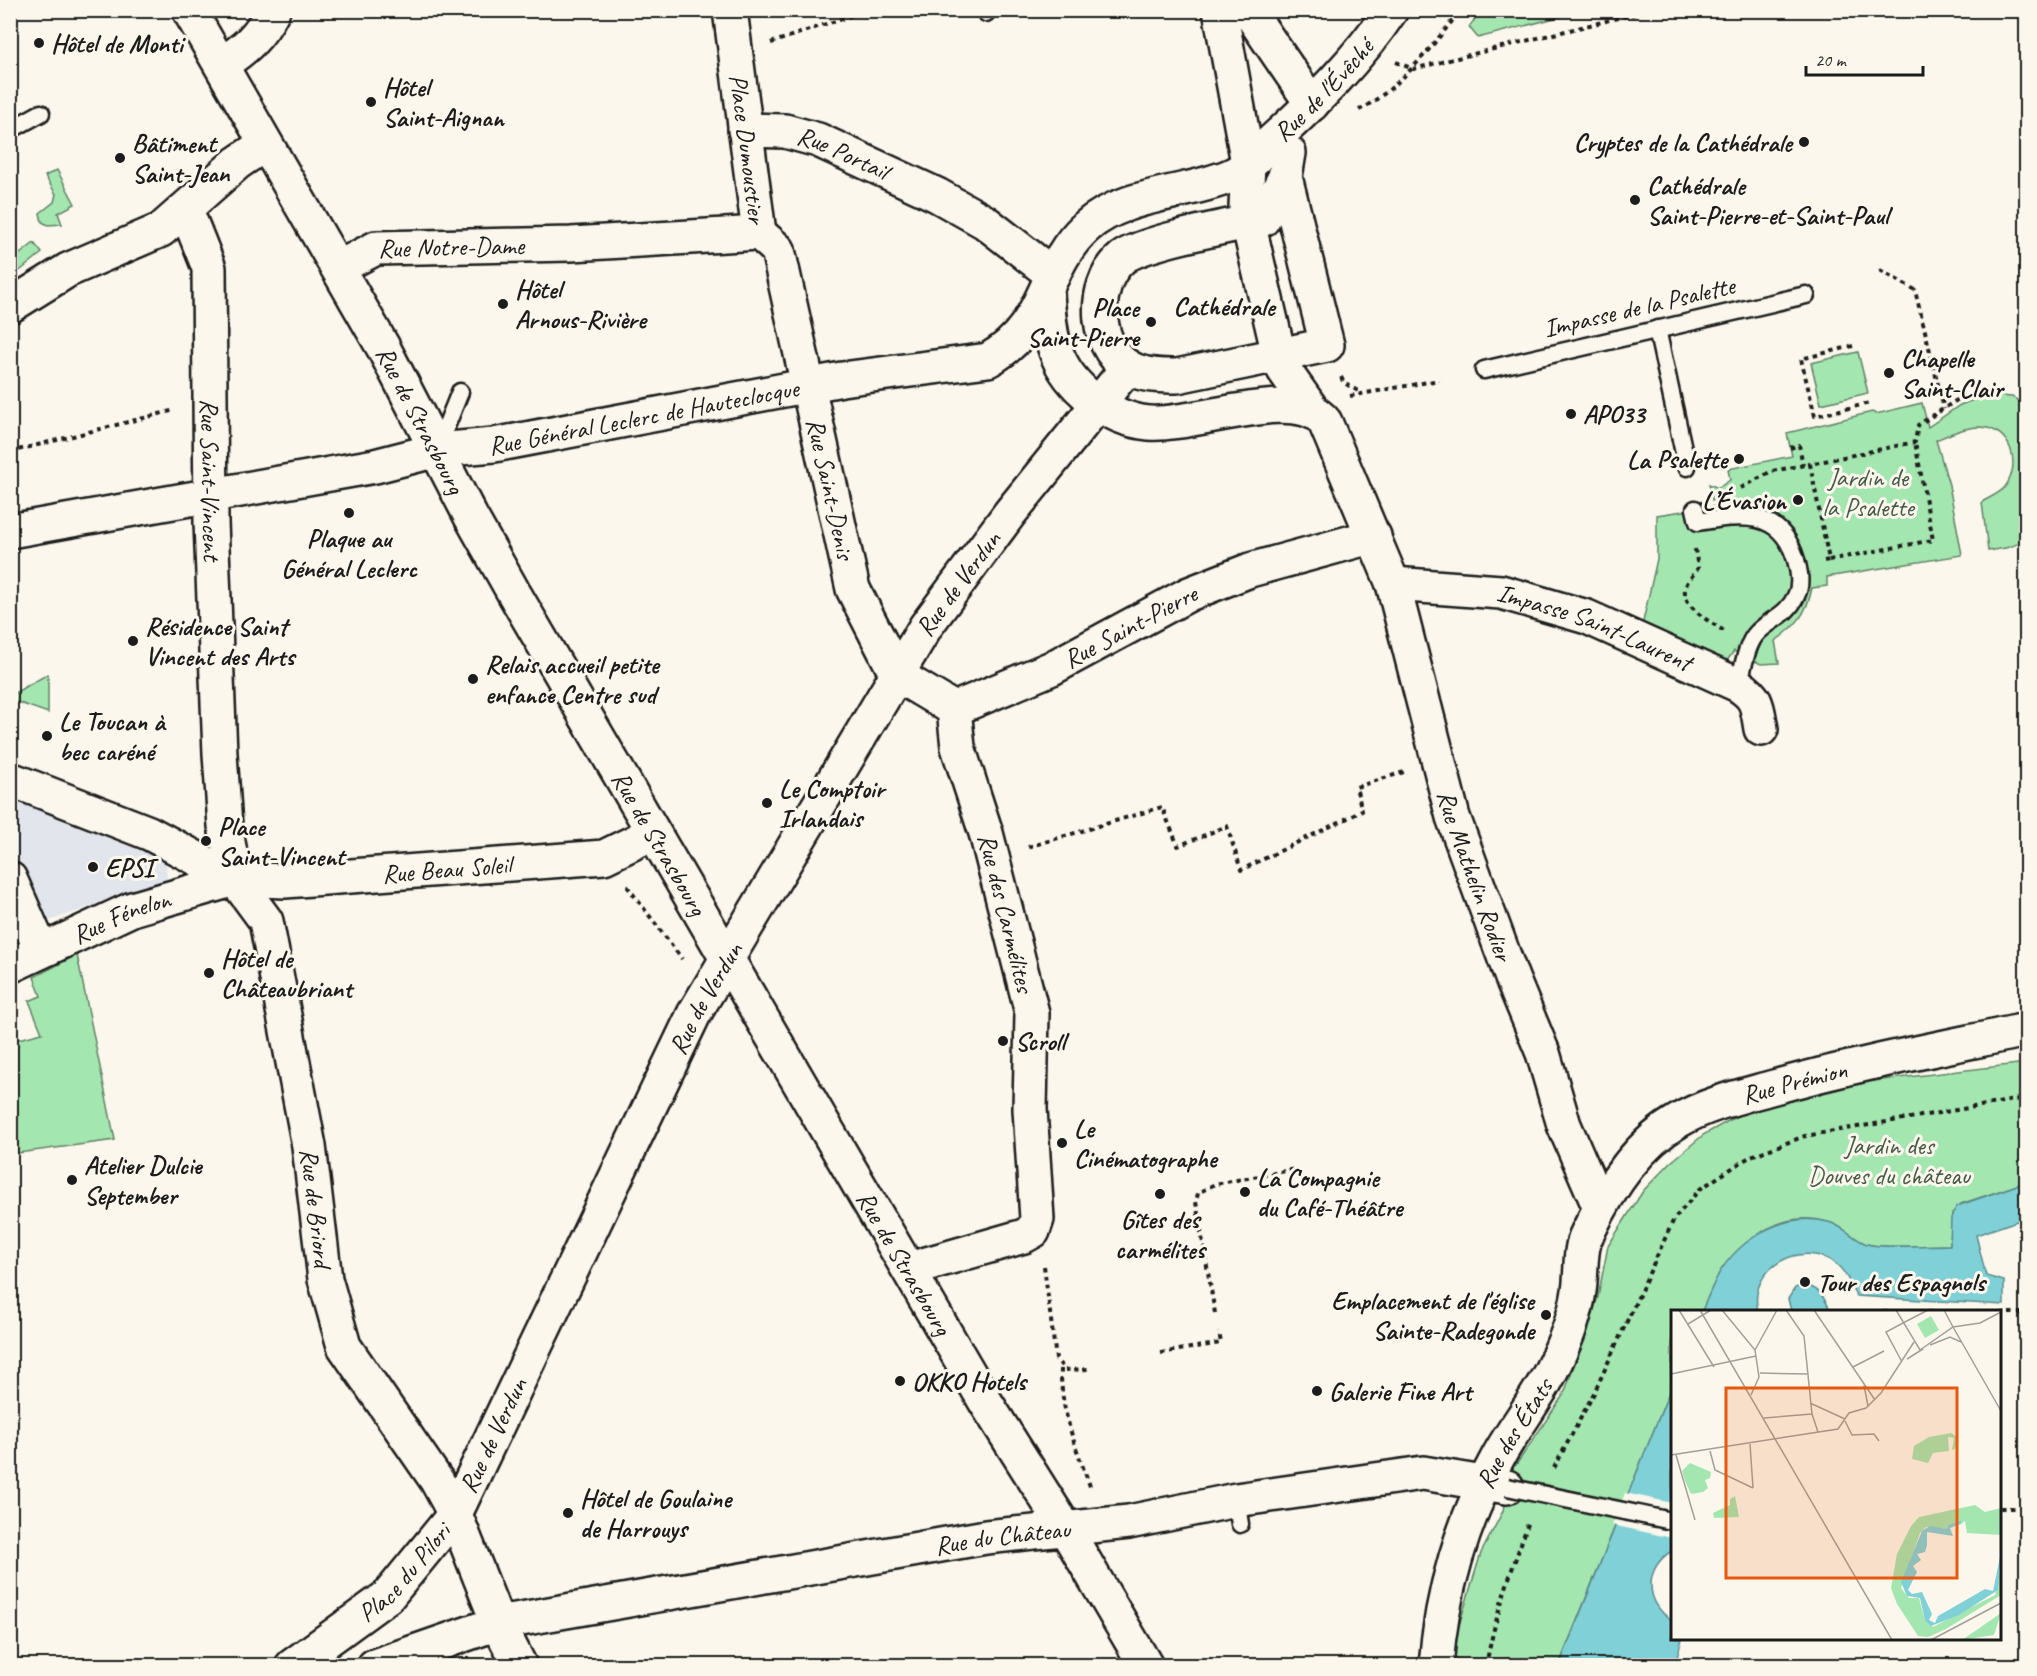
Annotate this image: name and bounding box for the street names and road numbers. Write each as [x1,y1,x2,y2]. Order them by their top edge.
street label: Rue de l'Évêché [1266,29,1383,148]
street label: Place Dumoustier [722,72,774,228]
street label: Rue Portail [794,119,898,189]
street label: Rue Notre-Dame [378,228,526,264]
street label: Impasse de la Psalette [1540,268,1740,345]
street label: Rue de Strasbourg [369,340,473,501]
street label: Rue Général Leclerc de Hauteclocque [486,371,804,462]
street label: Rue Saint-Vincent [194,399,229,563]
street label: Rue Saint-Denis [799,415,863,565]
street label: Rue de Verdun [907,523,1009,642]
street label: Impasse Saint-Laurent [1493,575,1700,680]
street label: Rue Saint-Pierre [1057,576,1203,675]
street label: Rue de Strasbourg [605,765,716,923]
street label: Rue Mathelin Rodier [1430,787,1522,968]
street label: Rue des Carmélites [970,830,1042,998]
street label: Rue Beau Soleil [381,847,517,890]
street label: Rue Fénelon [67,882,175,951]
street label: Rue de Verdun [661,935,750,1060]
street label: Rue Prémion [1738,1052,1850,1112]
street label: Rue de Briord [293,1147,340,1272]
street label: Rue de Strasbourg [849,1185,960,1343]
street label: Rue de Verdun [451,1371,535,1498]
street label: Rue des États [1468,1371,1561,1494]
street label: Rue du Château [932,1512,1073,1562]
street label: Place du Pilori [351,1514,460,1629]

